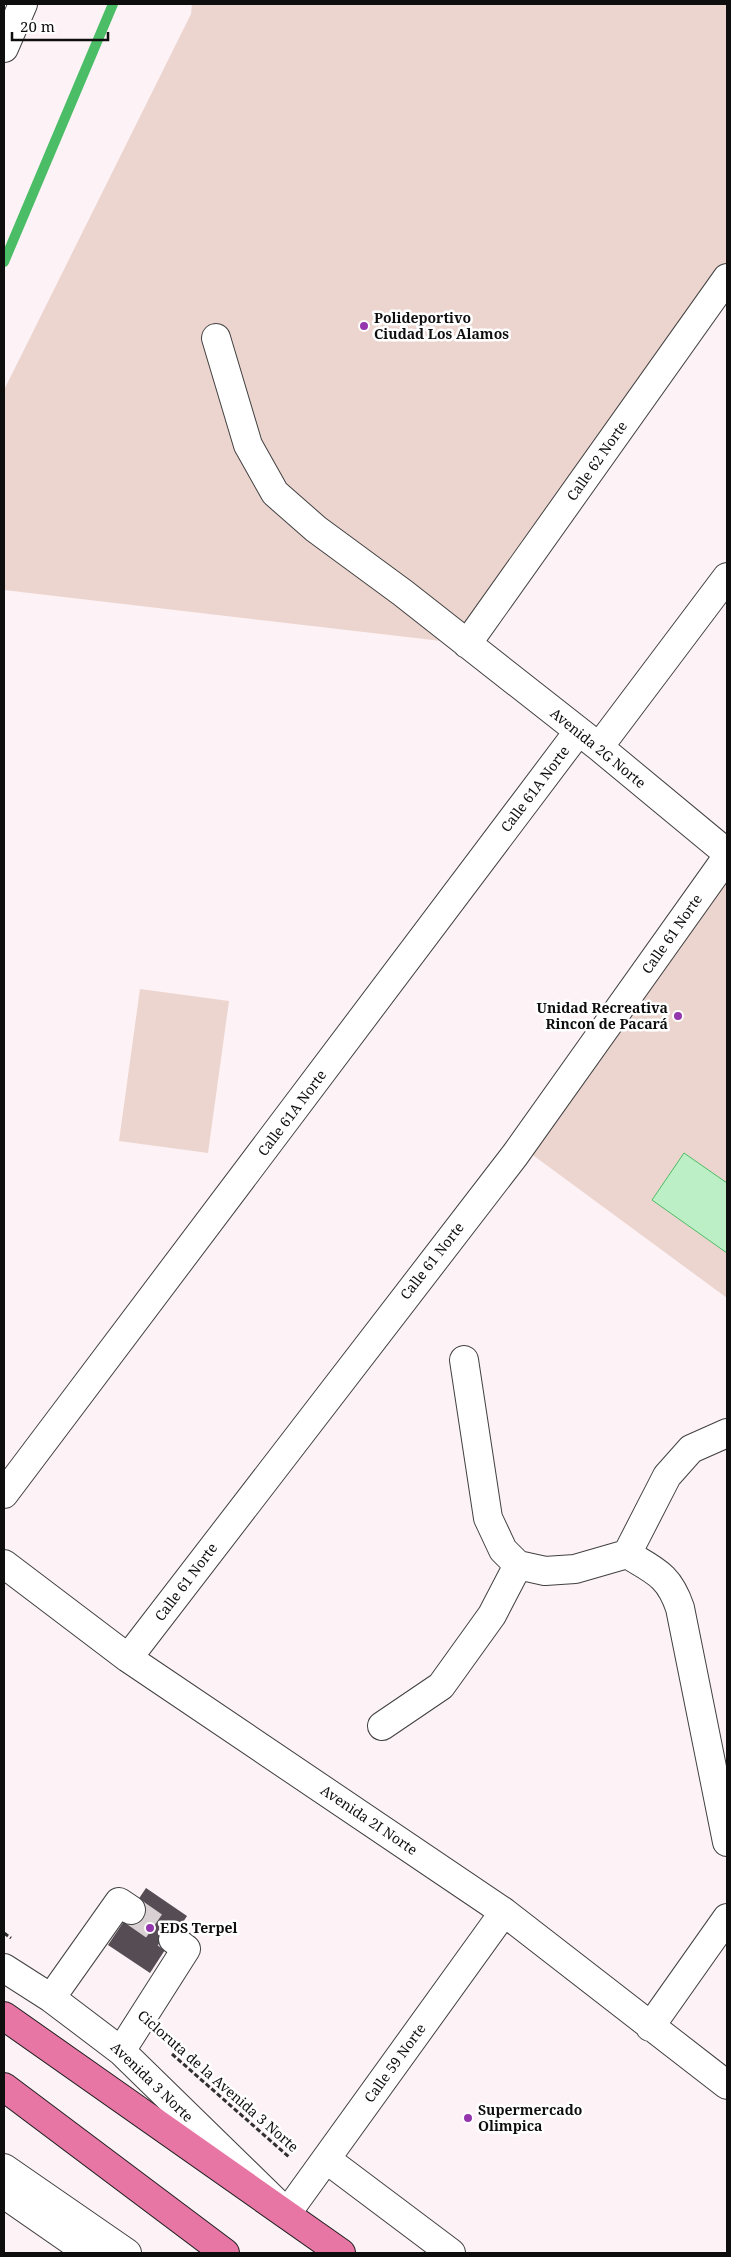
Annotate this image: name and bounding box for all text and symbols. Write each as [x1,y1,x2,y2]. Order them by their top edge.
scale bar [12,10,109,42]
text: 20 m [20,16,55,36]
place label: Polideportivo Ciudad Los Alamos [374,308,509,343]
marker: Polideportivo Ciudad Los Alamos [358,320,370,332]
street label: Calle 62 Norte [562,417,631,504]
street label: Avenida 2G Norte [547,703,650,792]
street label: Calle 61A Norte [496,742,573,836]
street label: Calle 61 Norte [637,890,706,977]
place label: Unidad Recreativa Rincon de Pacará [536,998,668,1033]
marker: Unidad Recreativa Rincon de Pacará [672,1010,684,1022]
street label: Calle 61A Norte [253,1066,330,1160]
street label: Calle 61 Norte [395,1218,468,1303]
street label: Calle 61 Norte [150,1539,221,1625]
street label: Avenida 2I Norte [317,1780,421,1859]
place label: EDS Terpel [160,1918,238,1937]
marker: EDS Terpel [144,1922,156,1934]
street label: Cicloruta de la Avenida 3 Norte [134,2007,302,2155]
street label: Calle 59 Norte [359,2019,430,2106]
street label: Avenida 3 Norte [108,2039,196,2125]
place label: Supermercado Olimpica [478,2100,582,2135]
marker: Supermercado Olimpica [462,2112,474,2124]

